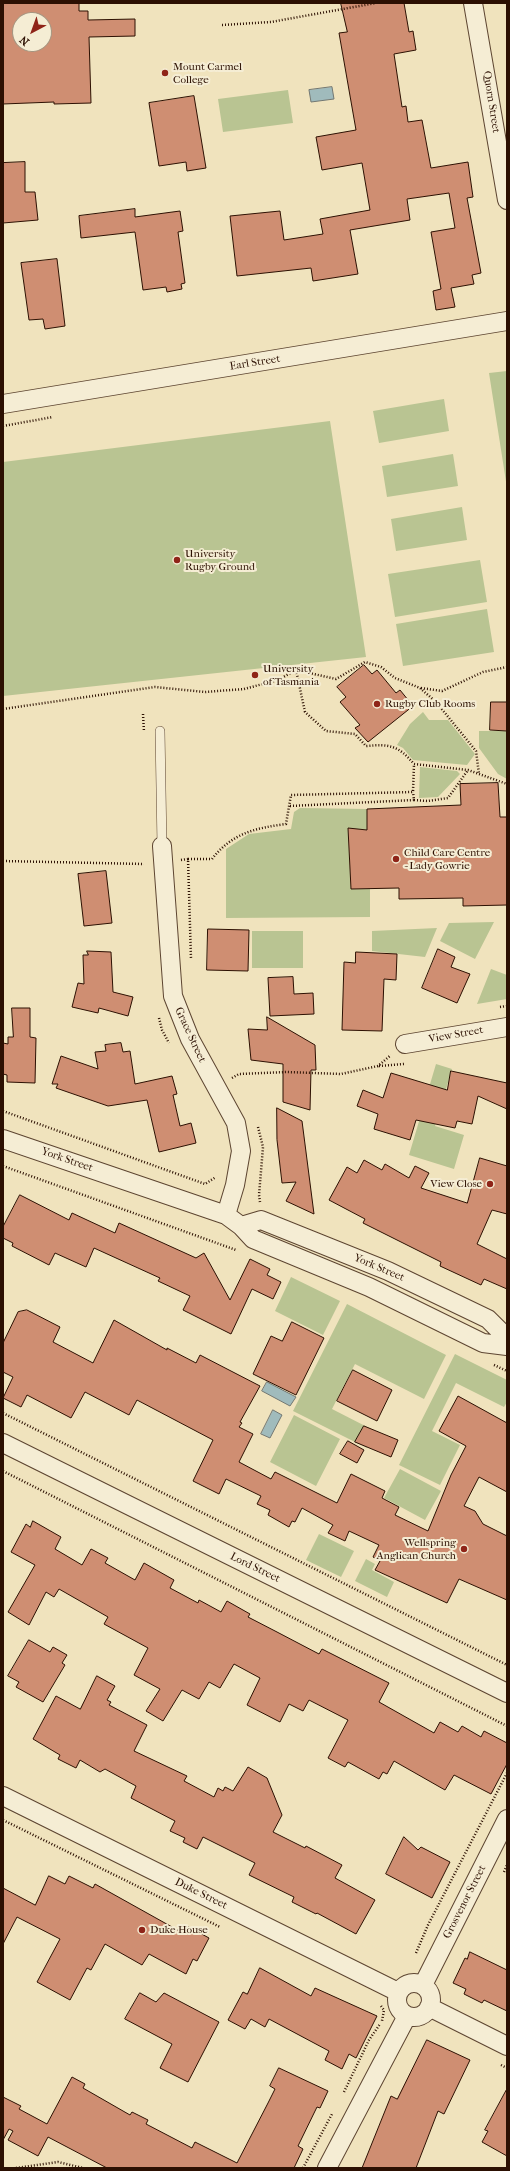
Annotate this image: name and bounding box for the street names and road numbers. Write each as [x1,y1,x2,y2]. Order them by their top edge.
street label: Quorn Street [480,70,502,134]
street label: Earl Street [229,353,281,373]
street label: Grace Street [172,1005,208,1065]
street label: View Street [428,1024,484,1046]
street label: York Street [40,1145,94,1175]
street label: York Street [352,1251,406,1285]
street label: Lord Street [228,1550,282,1586]
street label: Grosvenor Street [441,1863,489,1941]
street label: Duke Street [173,1876,229,1912]

